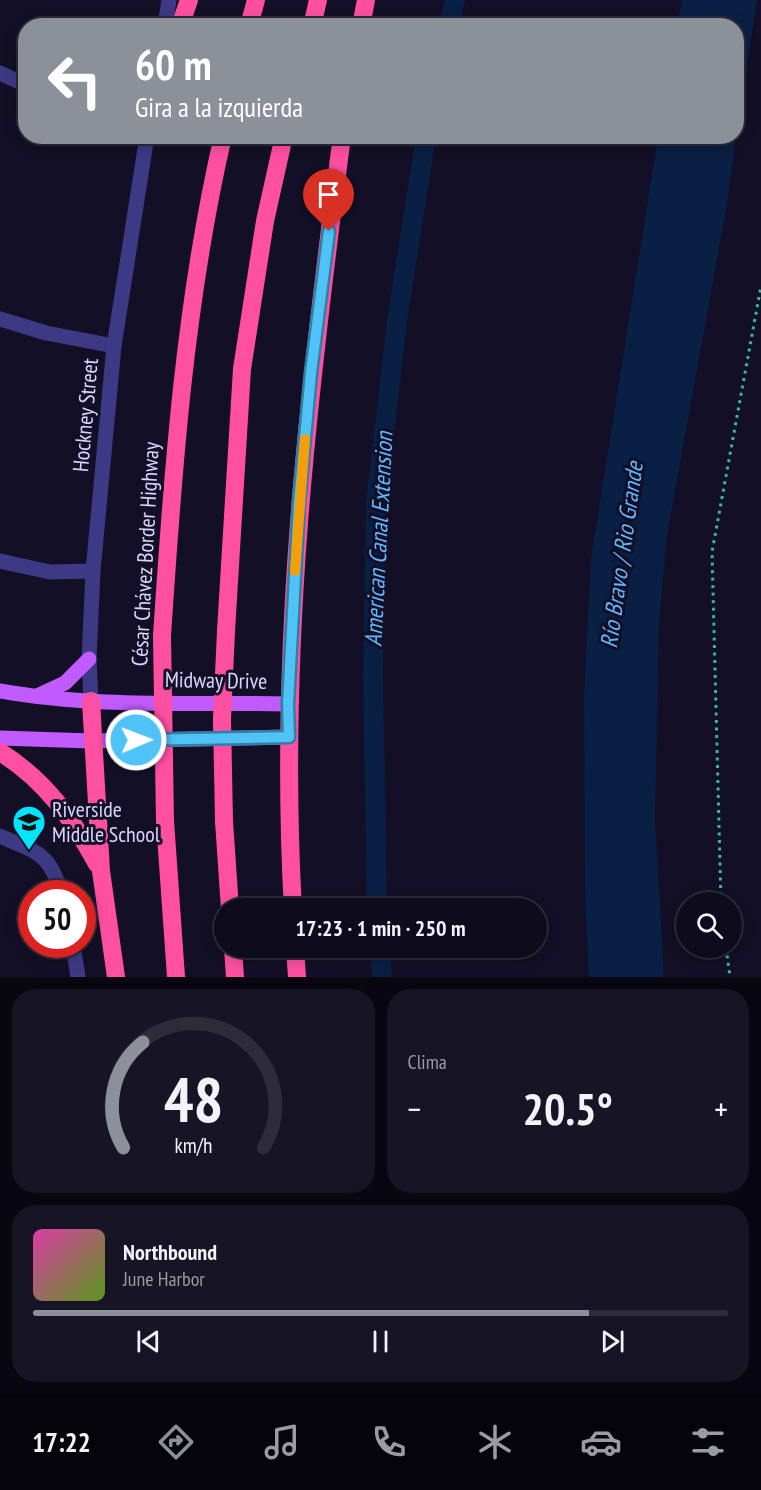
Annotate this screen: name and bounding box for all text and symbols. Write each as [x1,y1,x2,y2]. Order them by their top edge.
text: 60 m [135,37,212,92]
icon: left [36,42,114,120]
text: Gira a la izquierda [135,90,303,124]
pin [303,169,354,231]
icon: arrive [312,178,345,211]
street label: Hockney Street [66,357,104,473]
water label: American Canal Extension [357,429,400,647]
street label: César Chávez Border Highway [125,440,165,667]
water label: Río Bravo / Rio Grande [593,458,650,650]
street label: Midway Drive [165,665,267,695]
position arrow [104,708,168,772]
place label: Riverside Middle School [52,795,161,848]
school or university icon: Riverside Middle School [11,804,47,851]
speed limit sign: 50 [18,880,96,958]
map controls [676,892,742,958]
button: search [676,892,742,958]
text: 17:23 · 1 min · 250 m [295,914,466,942]
text: Clima [408,1049,447,1075]
text: 48 [163,1058,223,1139]
text: 20.5° [523,1079,613,1137]
text: − [408,1087,421,1130]
text: + [714,1087,728,1130]
text: km/h [174,1131,212,1159]
text: Northbound [123,1238,217,1266]
text: June Harbor [123,1266,205,1292]
icon: previous [132,1325,165,1358]
icon: pause [364,1325,397,1358]
icon: next [596,1325,629,1358]
icon: directions [155,1421,197,1463]
icon: music [261,1421,303,1463]
icon: phone [368,1421,410,1463]
icon: climate [474,1421,516,1463]
icon: car [580,1421,622,1463]
icon: filters [687,1421,729,1463]
text: 17:22 [32,1425,91,1459]

